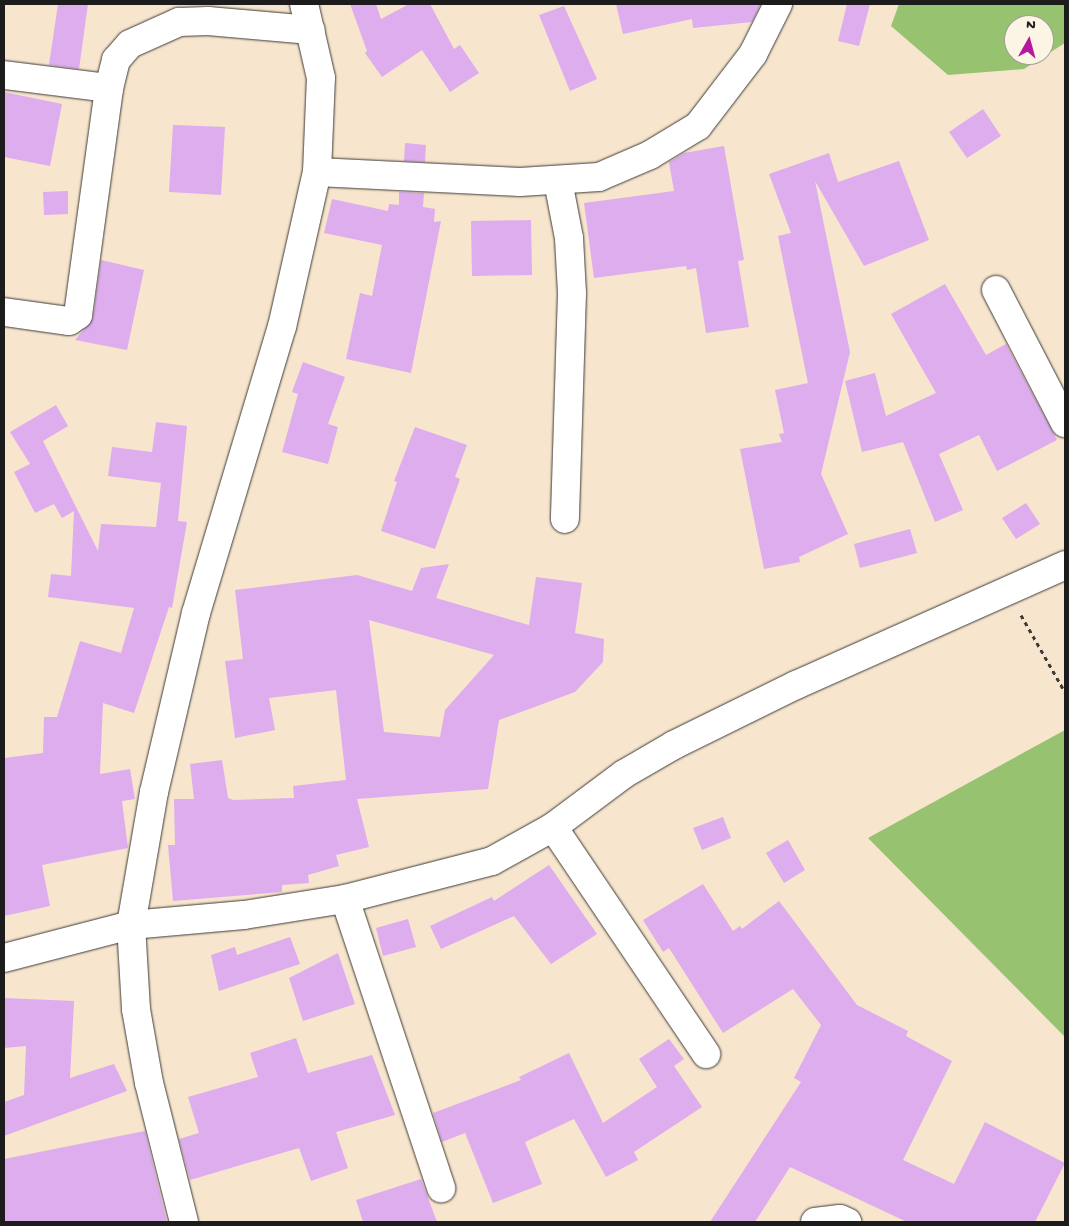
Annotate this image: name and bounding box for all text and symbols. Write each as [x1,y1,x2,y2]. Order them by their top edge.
north arrow [1004,15,1054,65]
text: N [1025,17,1036,35]

